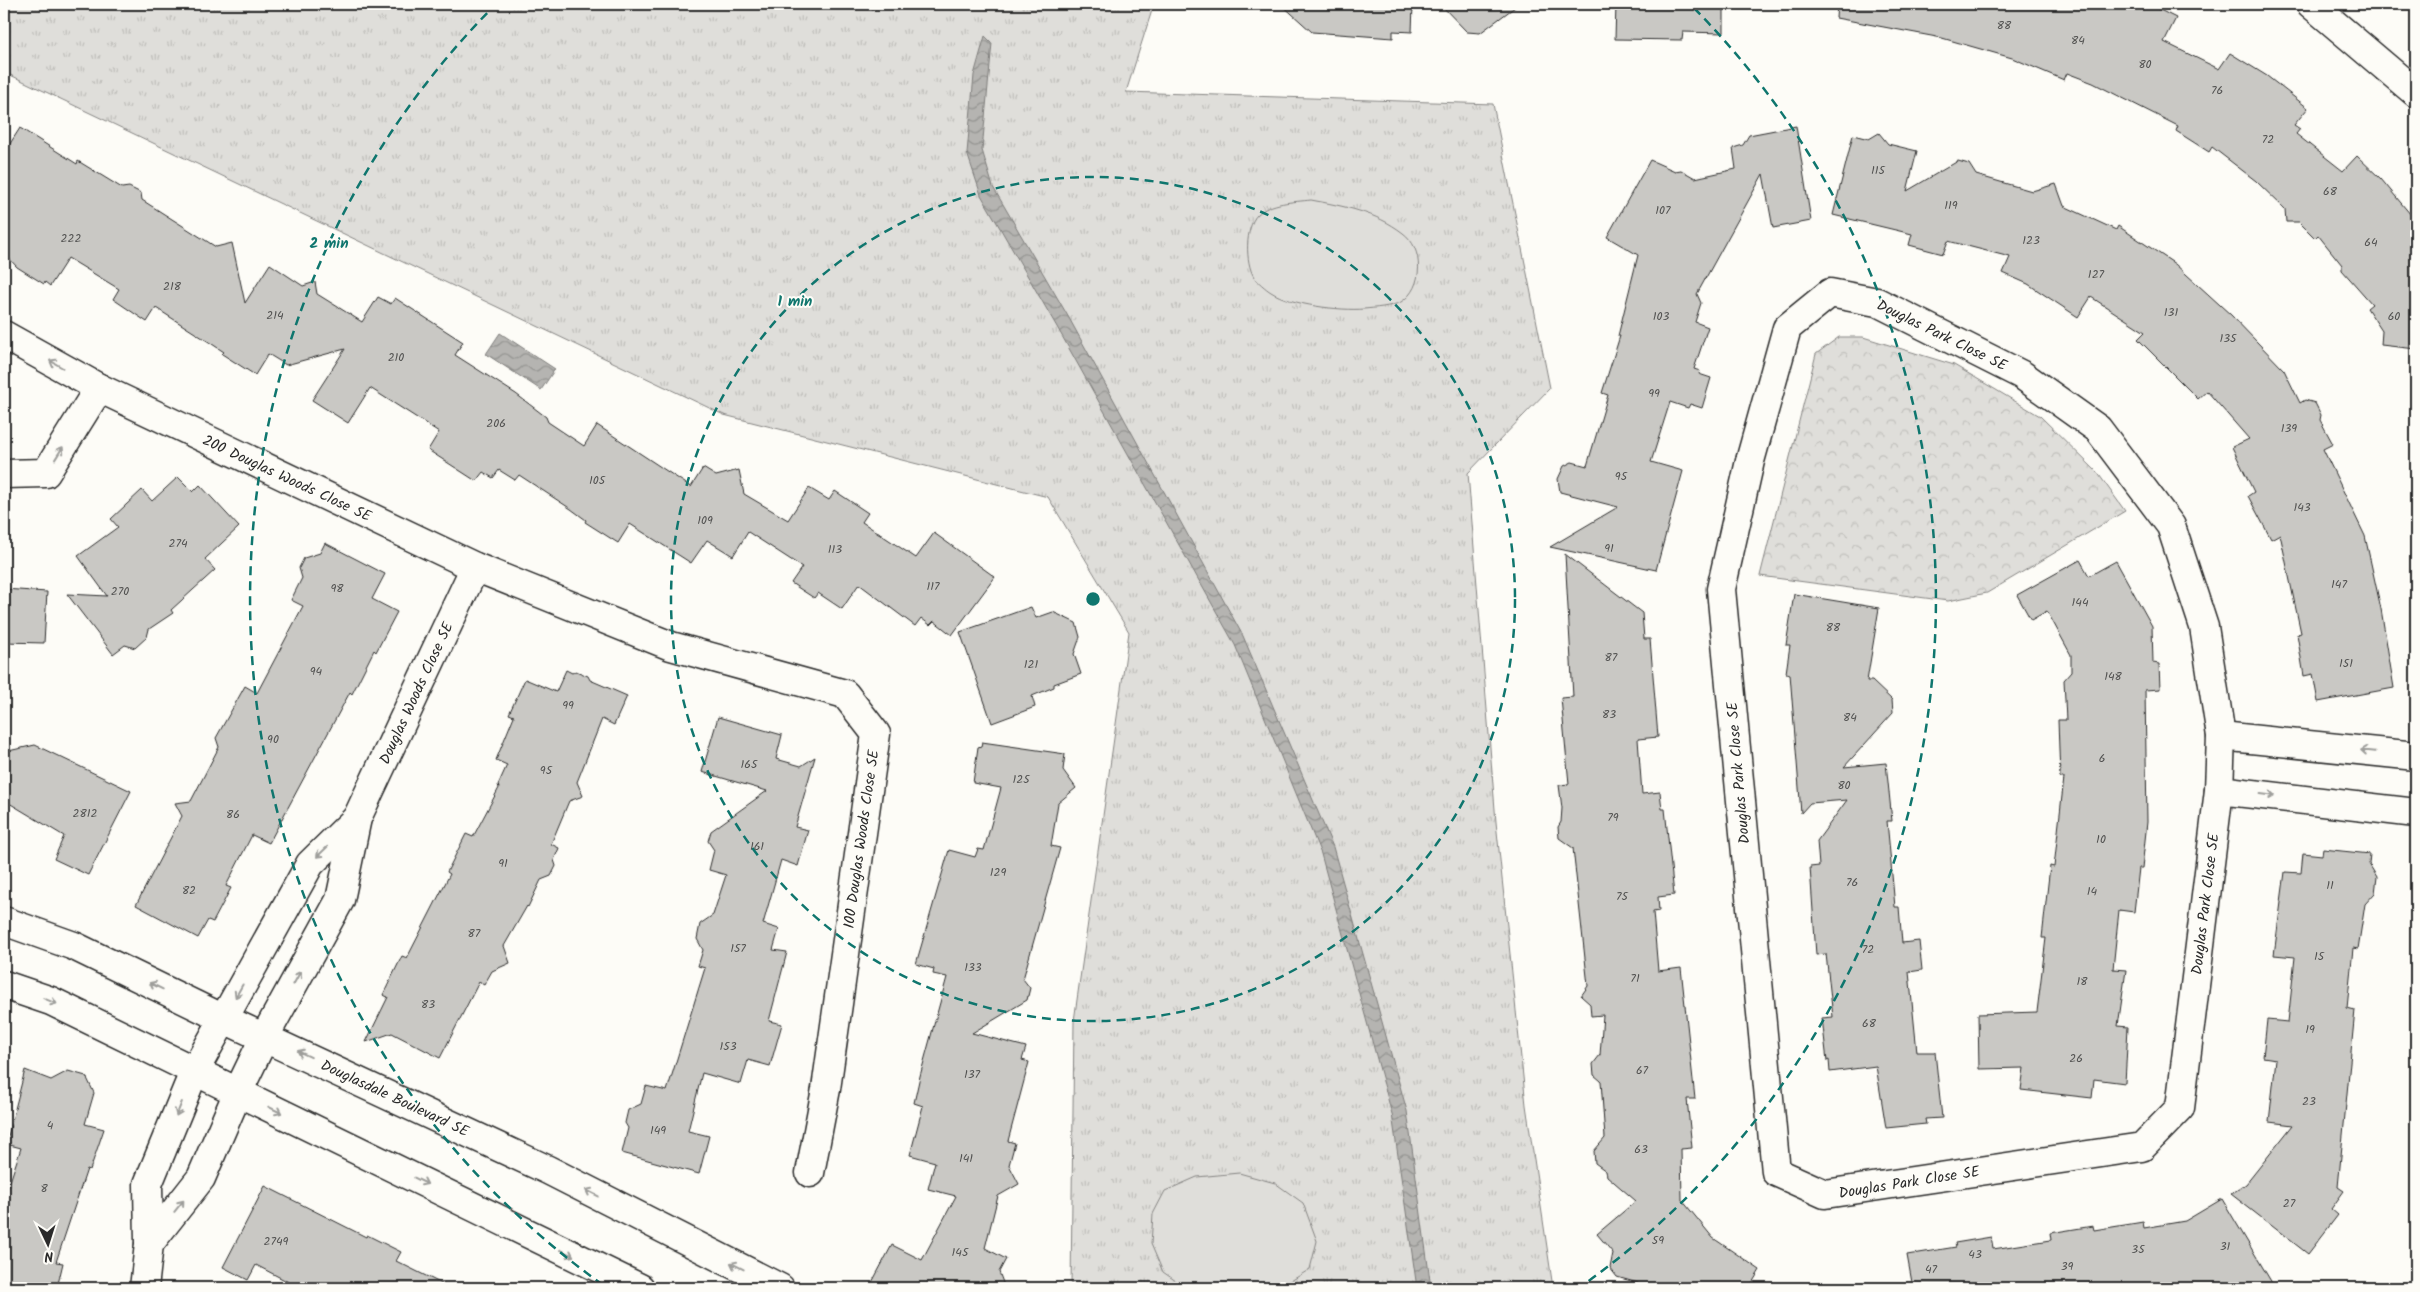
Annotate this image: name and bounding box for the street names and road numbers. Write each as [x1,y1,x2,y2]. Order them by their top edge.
street label: Douglas Park Close SE [1872,294,2012,378]
street label: 200 Douglas Woods Close SE [198,429,376,529]
street label: Douglas Woods Close SE [373,617,461,769]
street label: Douglas Park Close SE [1721,700,1757,845]
street label: 100 Douglas Woods Close SE [838,747,887,930]
street label: Douglas Park Close SE [2185,831,2227,976]
street label: Douglasdale Boulevard SE [316,1054,474,1144]
street label: Douglas Park Close SE [1837,1160,1983,1206]

